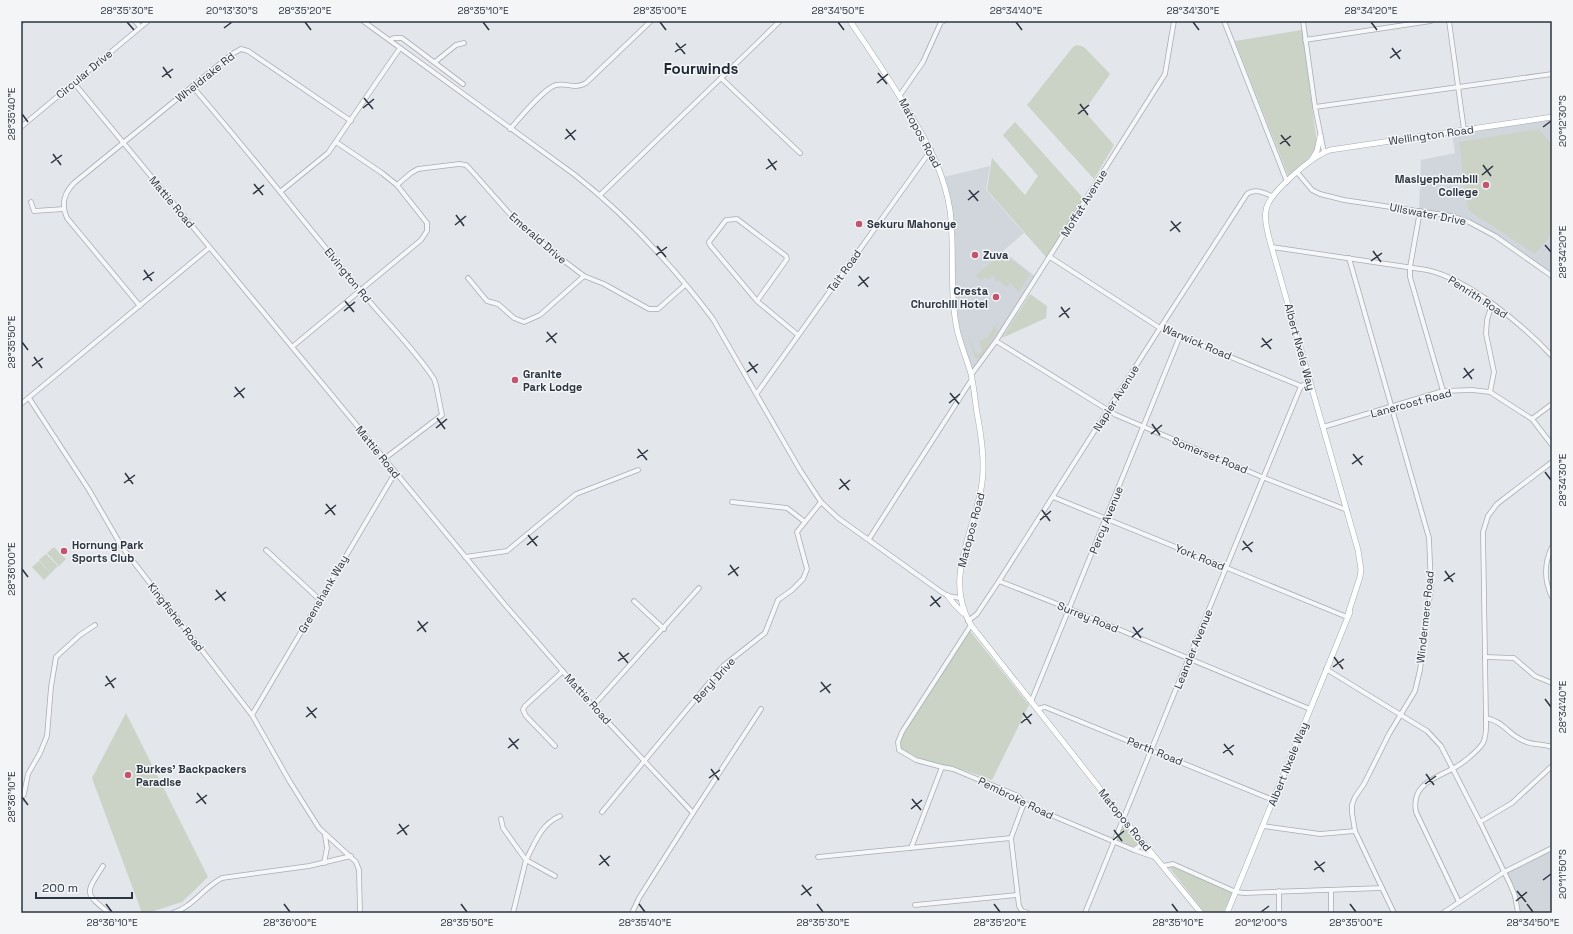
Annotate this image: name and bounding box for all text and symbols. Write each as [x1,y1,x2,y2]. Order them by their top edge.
text: 28°35'30"E [101,4,154,17]
text: 20°13'30"S [206,4,258,17]
text: 28°35'20"E [279,4,332,17]
text: 28°35'10"E [457,4,509,17]
text: 28°35'00"E [633,4,687,17]
text: 28°34'50"E [812,4,865,17]
text: 28°34'40"E [990,4,1043,17]
text: 28°34'30"E [1167,4,1220,17]
text: 28°34'20"E [1345,4,1398,17]
street label: Circular Drive [53,46,115,102]
street label: Wheldrake Rd [173,49,237,105]
district label: Fourwinds [664,59,739,78]
text: 28°35'40"E [5,87,18,140]
text: 20°12'30"S [1556,95,1569,147]
street label: Matopos Road [896,96,944,170]
street label: Wellington Road [1387,122,1475,148]
street label: Moffat Avenue [1058,167,1110,239]
place label: Masiyephambili College [1395,172,1478,199]
street label: Mattie Road [146,173,198,231]
marker: Masiyephambili College [1481,180,1491,190]
street label: Ullswater Drive [1388,200,1468,228]
street label: Emerald Drive [506,209,570,267]
place label: Sekuru Mahonye [867,217,956,231]
marker: Sekuru Mahonye [854,219,864,229]
text: 28°34'20"E [1556,225,1569,278]
street label: Elvington Rd [322,245,374,305]
street label: Tait Road [824,247,864,295]
place label: Zuva [983,248,1009,262]
marker: Zuva [970,250,980,260]
street label: Penrith Road [1446,273,1510,321]
place label: Cresta Churchill Hotel [911,284,989,311]
marker: Cresta Churchill Hotel [991,292,1001,302]
street label: Albert Nxele Way [1282,302,1318,392]
text: 28°35'50"E [5,315,18,368]
street label: Warwick Road [1160,321,1234,363]
street label: Napier Avenue [1090,362,1142,434]
place label: Granite Park Lodge [523,367,582,394]
marker: Granite Park Lodge [510,375,520,385]
street label: Lanercost Road [1369,385,1453,421]
street label: Mattie Road [353,423,403,481]
street label: Somerset Road [1170,433,1250,477]
text: 28°34'30"E [1556,453,1569,506]
street label: Percy Avenue [1086,484,1126,556]
street label: Matopos Road [954,491,988,569]
place label: Hornung Park Sports Club [72,538,145,565]
street label: York Road [1173,541,1227,573]
text: 28°36'00"E [5,542,18,596]
marker: Hornung Park Sports Club [59,546,69,556]
street label: Greenshank Way [295,553,351,635]
street label: Windermere Road [1413,570,1437,664]
street label: Kingfisher Road [145,580,207,654]
street label: Surrey Road [1055,598,1121,636]
street label: Leander Avenue [1171,607,1215,691]
street label: Beryl Drive [690,654,738,706]
street label: Mattie Road [562,671,614,727]
text: 28°34'40"E [1556,680,1569,733]
street label: Albert Nxele Way [1265,720,1311,808]
street label: Perth Road [1125,734,1185,768]
place label: Burkes' Backpackers Paradise [136,762,247,789]
marker: Burkes' Backpackers Paradise [123,770,133,780]
text: 28°36'10"E [5,771,18,823]
street label: Pembroke Road [976,774,1056,822]
street label: Matopos Road [1095,786,1155,854]
text: 20°11'50"S [1556,849,1569,899]
scale bar [36,874,132,900]
text: 200 m [42,880,78,896]
text: 28°36'10"E [86,916,138,929]
text: 28°36'00"E [263,916,317,929]
text: 28°35'50"E [441,916,494,929]
text: 28°35'40"E [619,916,672,929]
text: 28°35'30"E [797,916,850,929]
text: 28°35'20"E [974,916,1027,929]
text: 28°35'10"E [1152,916,1204,929]
text: 20°12'00"S [1235,916,1287,929]
text: 28°35'00"E [1329,916,1383,929]
text: 28°34'50"E [1507,916,1560,929]

